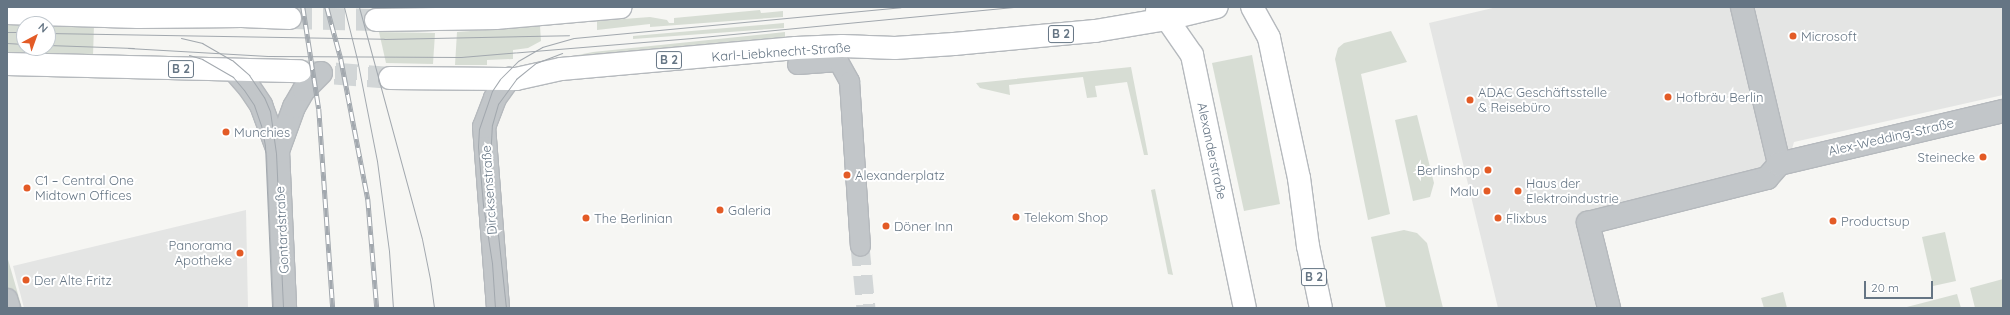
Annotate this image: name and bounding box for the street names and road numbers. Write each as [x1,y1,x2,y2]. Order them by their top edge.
road number: B 2 [1047,24,1075,44]
street label: Karl-Liebknecht-Straße [711,39,851,65]
road number: B 2 [655,50,683,70]
road number: B 2 [167,59,195,79]
street label: Alexanderstraße [1194,101,1230,201]
street label: Alex-Wedding-Straße [1827,115,1955,159]
street label: Dircksenstraße [478,145,500,235]
street label: Gontardstraße [272,186,292,274]
road number: B 2 [1300,267,1328,287]

